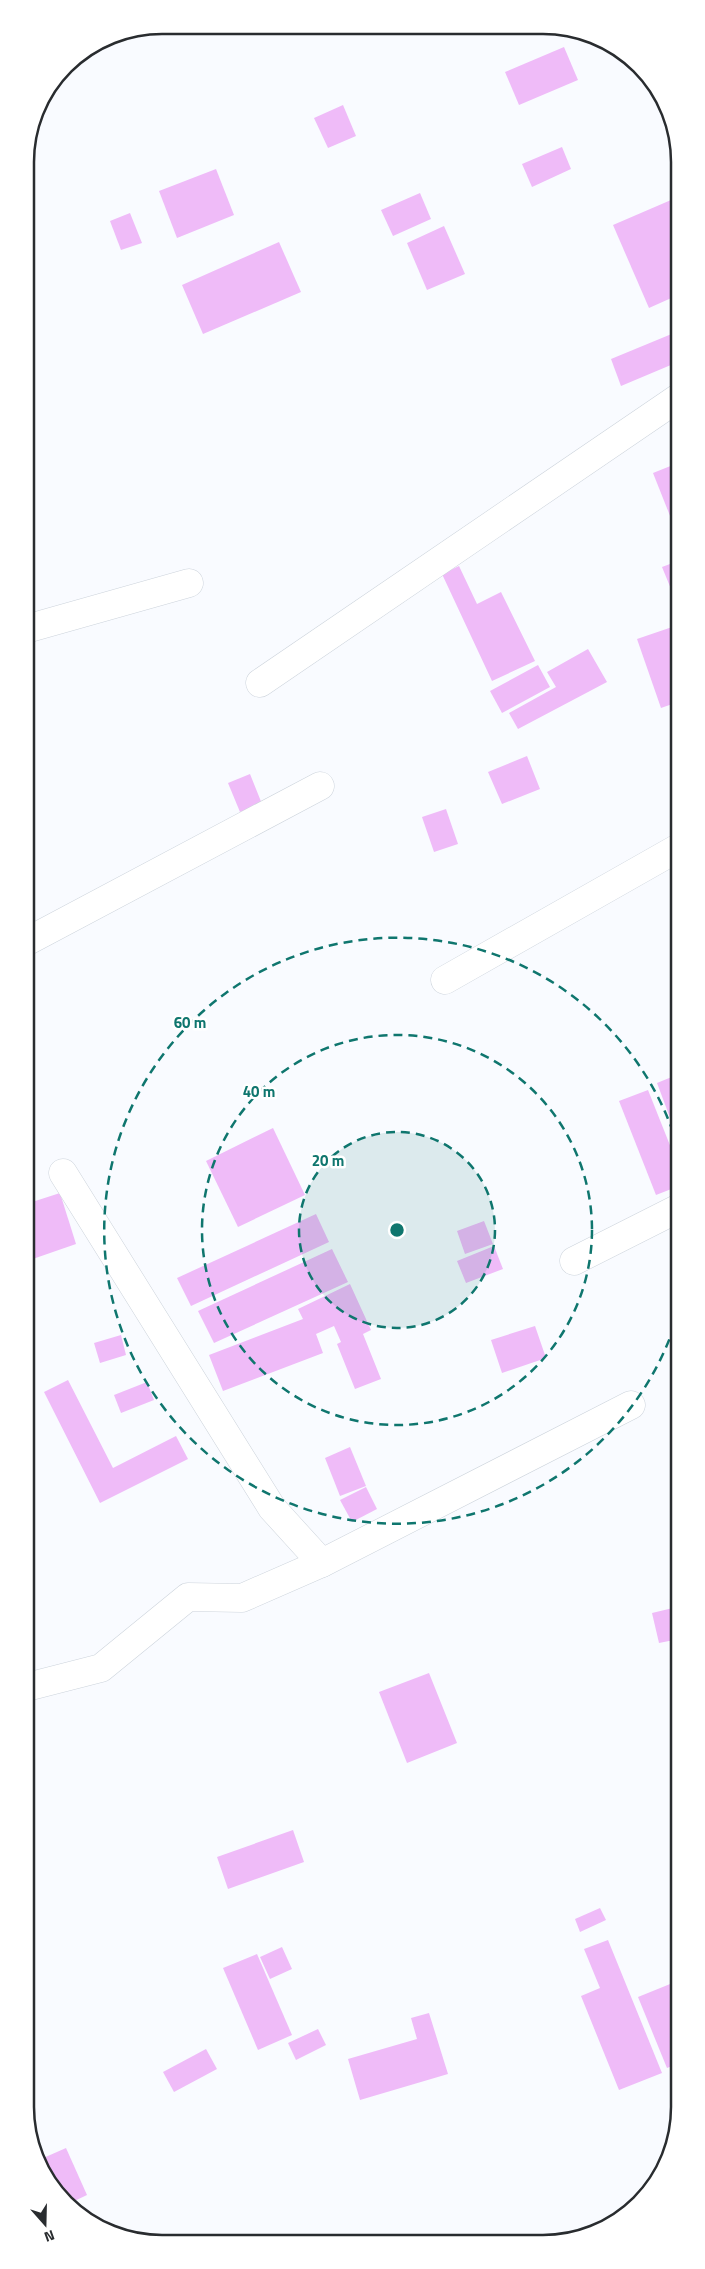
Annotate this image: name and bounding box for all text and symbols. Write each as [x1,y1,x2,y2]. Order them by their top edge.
text: 60 m [174,1011,206,1034]
text: 40 m [243,1080,275,1103]
text: 20 m [312,1149,344,1172]
centre of rings [388,1221,406,1239]
north arrow [20,2199,70,2249]
text: N [41,2225,58,2248]

